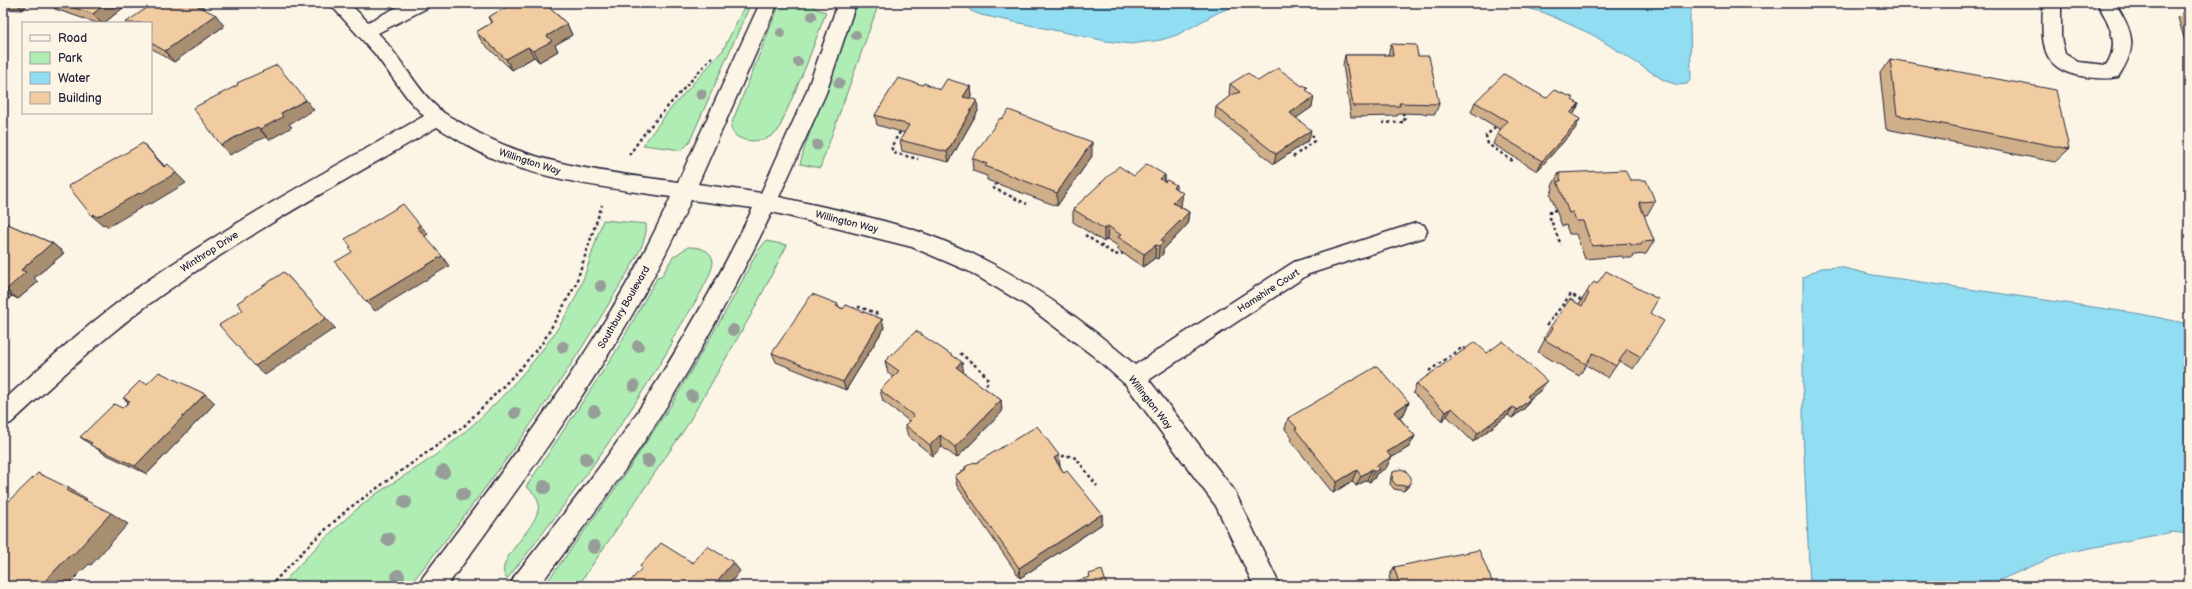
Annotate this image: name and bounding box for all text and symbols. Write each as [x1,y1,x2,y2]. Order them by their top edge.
legend [22,22,152,114]
text: Road [58,31,87,46]
text: Park [58,51,82,66]
text: Water [58,71,90,86]
text: Building [58,91,102,106]
street label: Willington Way [497,146,563,178]
street label: Willington Way [814,208,880,236]
street label: Winthrop Drive [178,229,241,275]
street label: Southbury Boulevard [595,264,652,351]
street label: Hamshire Court [1235,266,1302,315]
street label: Willington Way [1126,374,1175,432]

